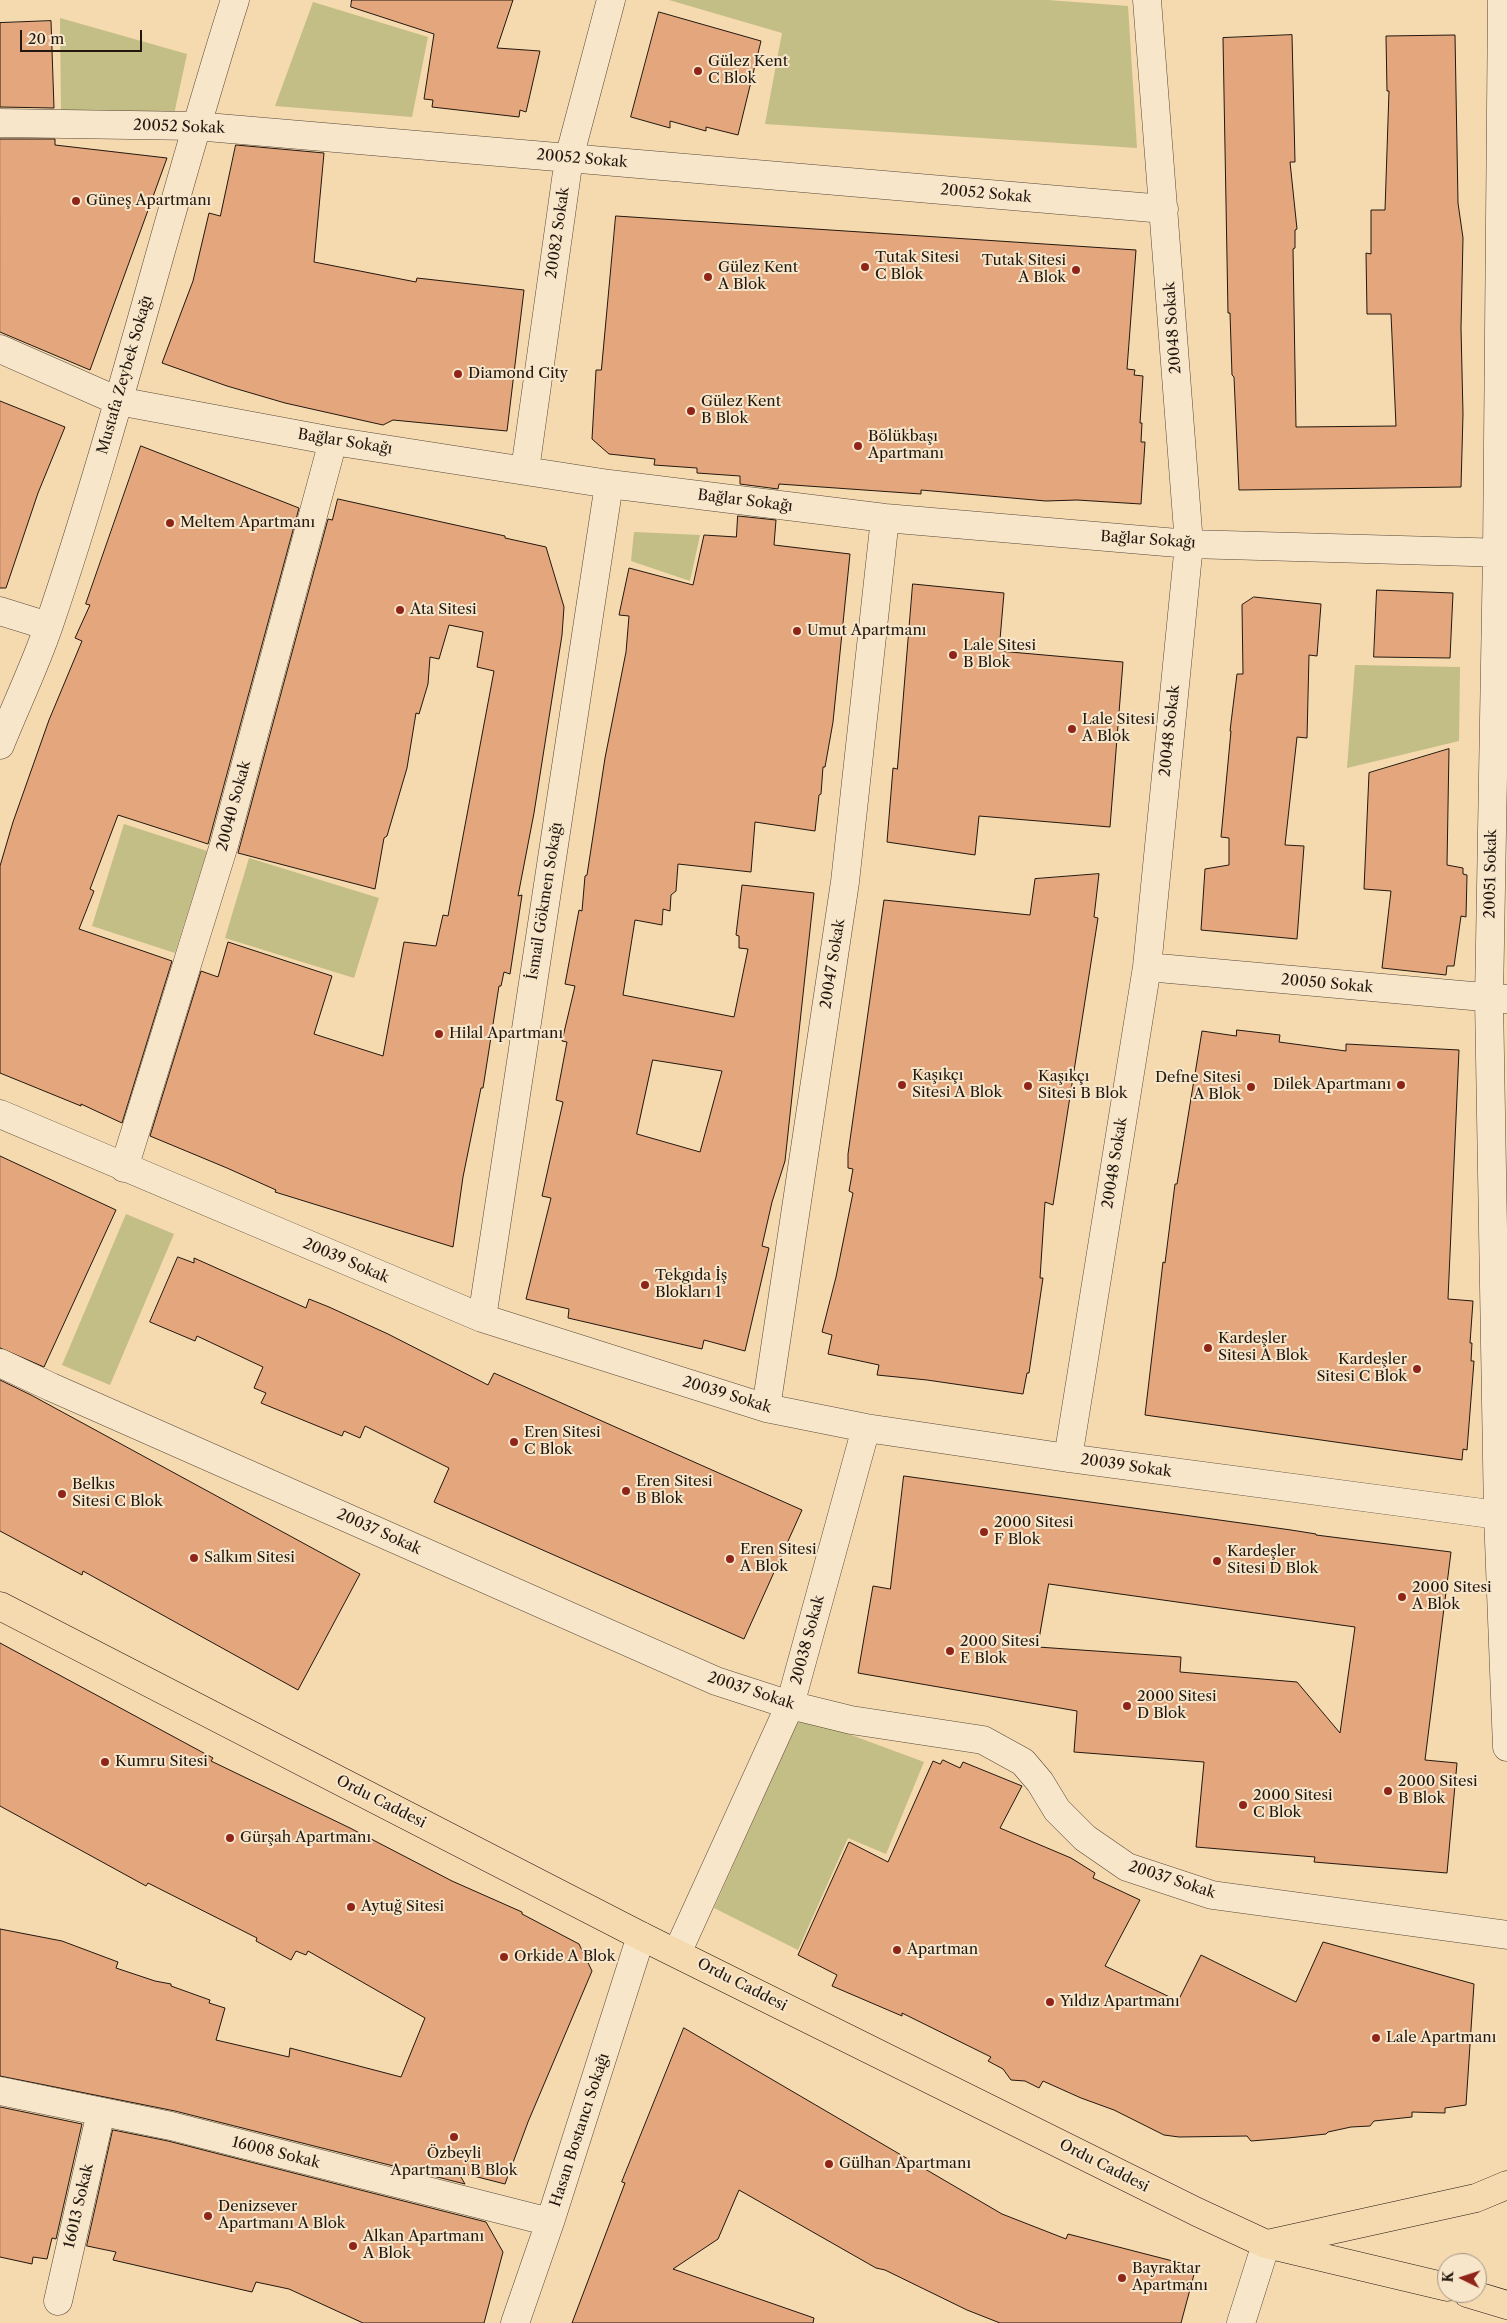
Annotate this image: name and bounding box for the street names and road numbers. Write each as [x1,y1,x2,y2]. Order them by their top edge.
street label: 20052 Sokak [133,116,225,138]
street label: 20052 Sokak [536,146,628,172]
street label: 20052 Sokak [940,181,1032,207]
street label: 20082 Sokak [543,186,573,280]
street label: 20048 Sokak [1161,281,1185,375]
street label: Mustafa Zeybek Sokağı [94,293,156,457]
street label: Bağlar Sokağı [296,426,394,458]
street label: Bağlar Sokağı [696,486,794,516]
street label: Bağlar Sokağı [1100,528,1196,552]
street label: 20048 Sokak [1156,684,1184,778]
street label: 20040 Sokak [213,759,255,853]
street label: İsmail Gökmen Sokağı [524,821,566,981]
street label: 20051 Sokak [1481,829,1501,919]
street label: 20047 Sokak [817,918,849,1010]
street label: 20050 Sokak [1280,971,1374,997]
street label: 20048 Sokak [1099,1116,1131,1210]
street label: 20039 Sokak [300,1235,392,1287]
street label: 20039 Sokak [680,1373,774,1417]
street label: 20039 Sokak [1079,1451,1173,1481]
street label: 20037 Sokak [334,1505,424,1559]
street label: 20038 Sokak [787,1593,829,1687]
street label: 20037 Sokak [705,1668,797,1714]
street label: Ordu Caddesi [333,1772,429,1832]
street label: 20037 Sokak [1126,1857,1218,1903]
street label: Ordu Caddesi [694,1955,790,2015]
street label: Hasan Bostancı Sokağı [547,2051,613,2209]
street label: 16008 Sokak [230,2133,322,2173]
street label: Ordu Caddesi [1056,2136,1152,2196]
street label: 16013 Sokak [61,2162,97,2250]

